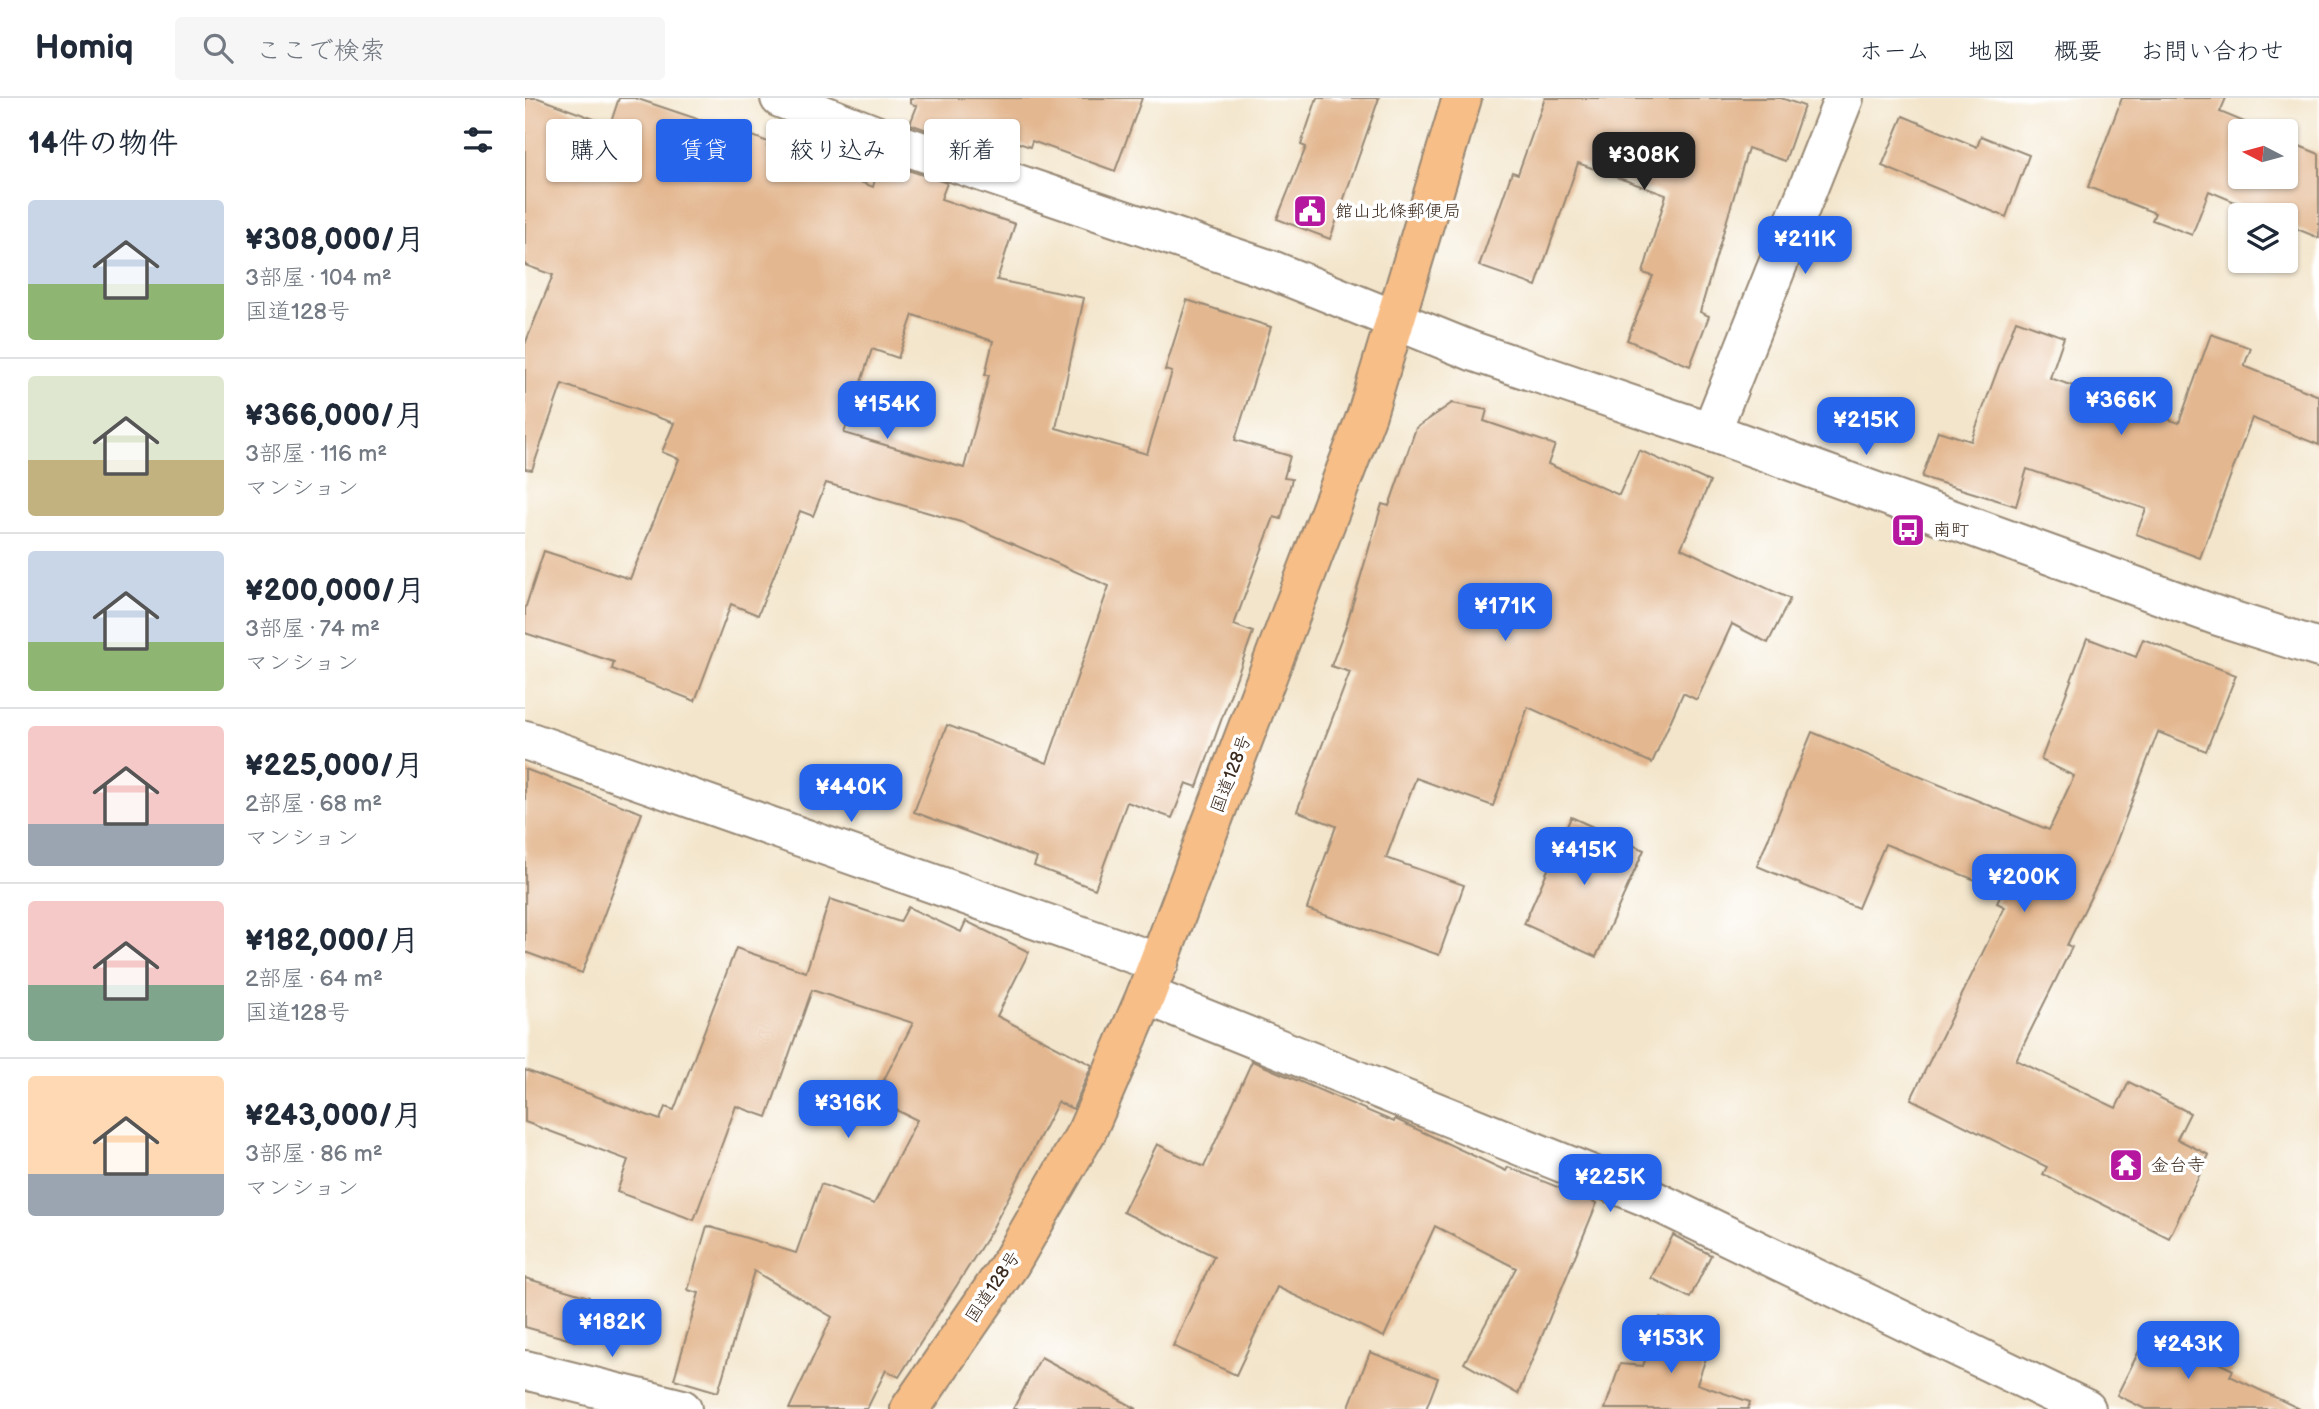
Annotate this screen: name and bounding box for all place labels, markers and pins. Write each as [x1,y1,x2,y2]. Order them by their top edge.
pin: ¥308K [1595,132,1693,192]
public building icon: 館山北條郵便局 [1291,192,1329,230]
place label: 館山北條郵便局 [1335,201,1461,222]
pin: ¥211K [1756,216,1854,276]
pin: ¥366K [2072,378,2170,437]
pin: ¥154K [838,382,936,441]
pin: ¥215K [1817,398,1915,457]
bus stop icon: 南町 [1889,511,1927,549]
place label: 南町 [1933,520,1969,541]
pin: ¥171K [1456,584,1554,643]
pin: ¥440K [802,764,900,824]
pin: ¥415K [1535,828,1633,887]
pin: ¥200K [1975,854,2073,914]
pin: ¥316K [799,1080,897,1140]
temple icon: 金台寺 [2107,1146,2145,1184]
pin: ¥225K [1561,1154,1659,1214]
place label: 金台寺 [2151,1155,2205,1176]
pin: ¥182K [563,1300,661,1359]
pin: ¥153K [1622,1316,1720,1375]
pin: ¥243K [2139,1322,2237,1381]

